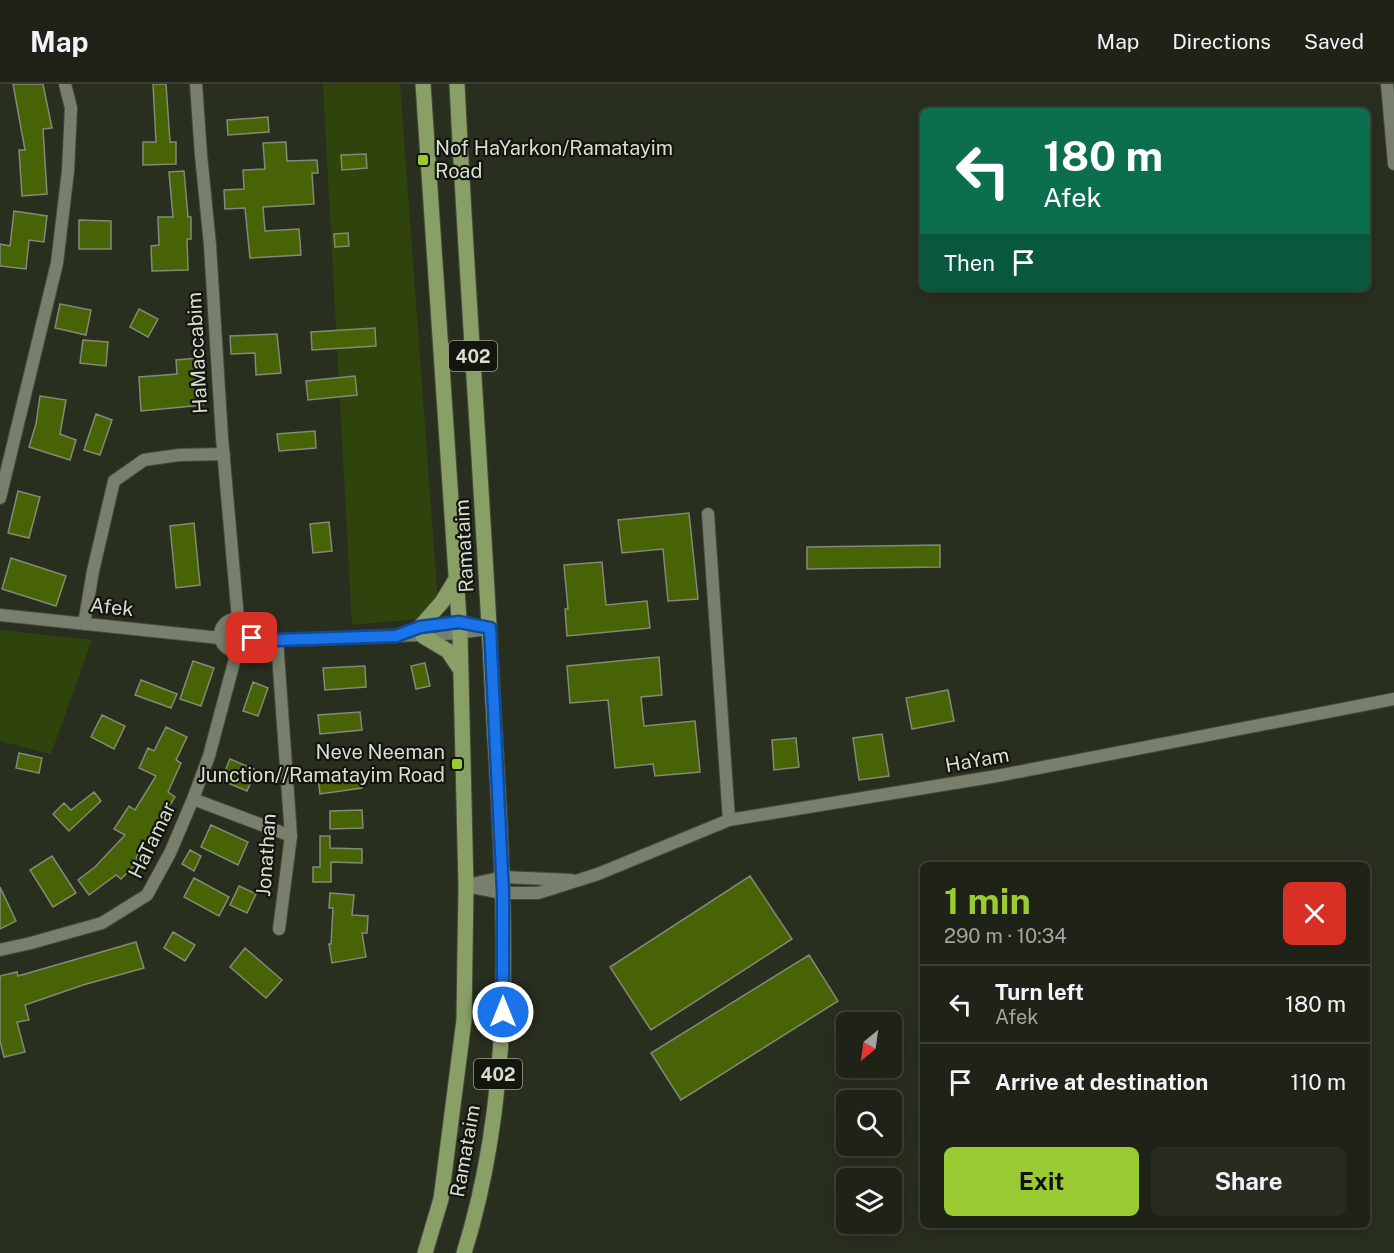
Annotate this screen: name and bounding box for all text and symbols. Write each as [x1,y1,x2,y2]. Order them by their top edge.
text: Map [30,25,89,58]
text: Map [1097,29,1139,54]
text: Directions [1172,29,1271,54]
text: Saved [1304,29,1364,54]
text: 180 m [1043,131,1163,180]
icon: left [944,132,1022,210]
place label: Nof HaYarkon/Ramatayim Road [435,136,673,183]
marker: Nof HaYarkon/Ramatayim Road [416,153,430,167]
text: Afek [1043,181,1102,213]
icon: arrive [1007,246,1040,279]
text: Then [944,250,995,276]
street label: HaMaccabim [182,291,212,415]
road number: 402 [449,341,497,371]
street label: Ramataim [450,499,478,593]
street label: Afek [89,593,135,621]
pin [226,612,277,663]
icon: arrive [235,621,268,654]
place label: Neve Neeman Junction//Ramatayim Road [198,740,445,787]
street label: HaYam [943,743,1011,777]
marker: Neve Neeman Junction//Ramatayim Road [450,757,464,771]
street label: HaTamar [123,798,181,882]
street label: Jonathan [251,813,281,897]
text: 1 min [944,880,1031,922]
button: close [1283,882,1346,945]
text: 290 m · 10:34 [944,924,1067,948]
text: Turn left [995,979,1084,1005]
position arrow [471,980,535,1044]
icon: left [944,988,977,1021]
text: 180 m [1285,991,1346,1017]
text: Afek [995,1005,1039,1029]
north arrow [836,1012,902,1078]
map controls [836,1012,902,1234]
road number: 402 [474,1059,522,1089]
icon: arrive [944,1066,977,1099]
text: Arrive at destination [995,1069,1208,1095]
text: 110 m [1290,1069,1346,1095]
button: search [836,1090,902,1156]
street label: Ramataim [445,1103,485,1199]
button: Exit [944,1147,1139,1216]
button: Share [1151,1147,1346,1216]
button: layers [836,1168,902,1234]

